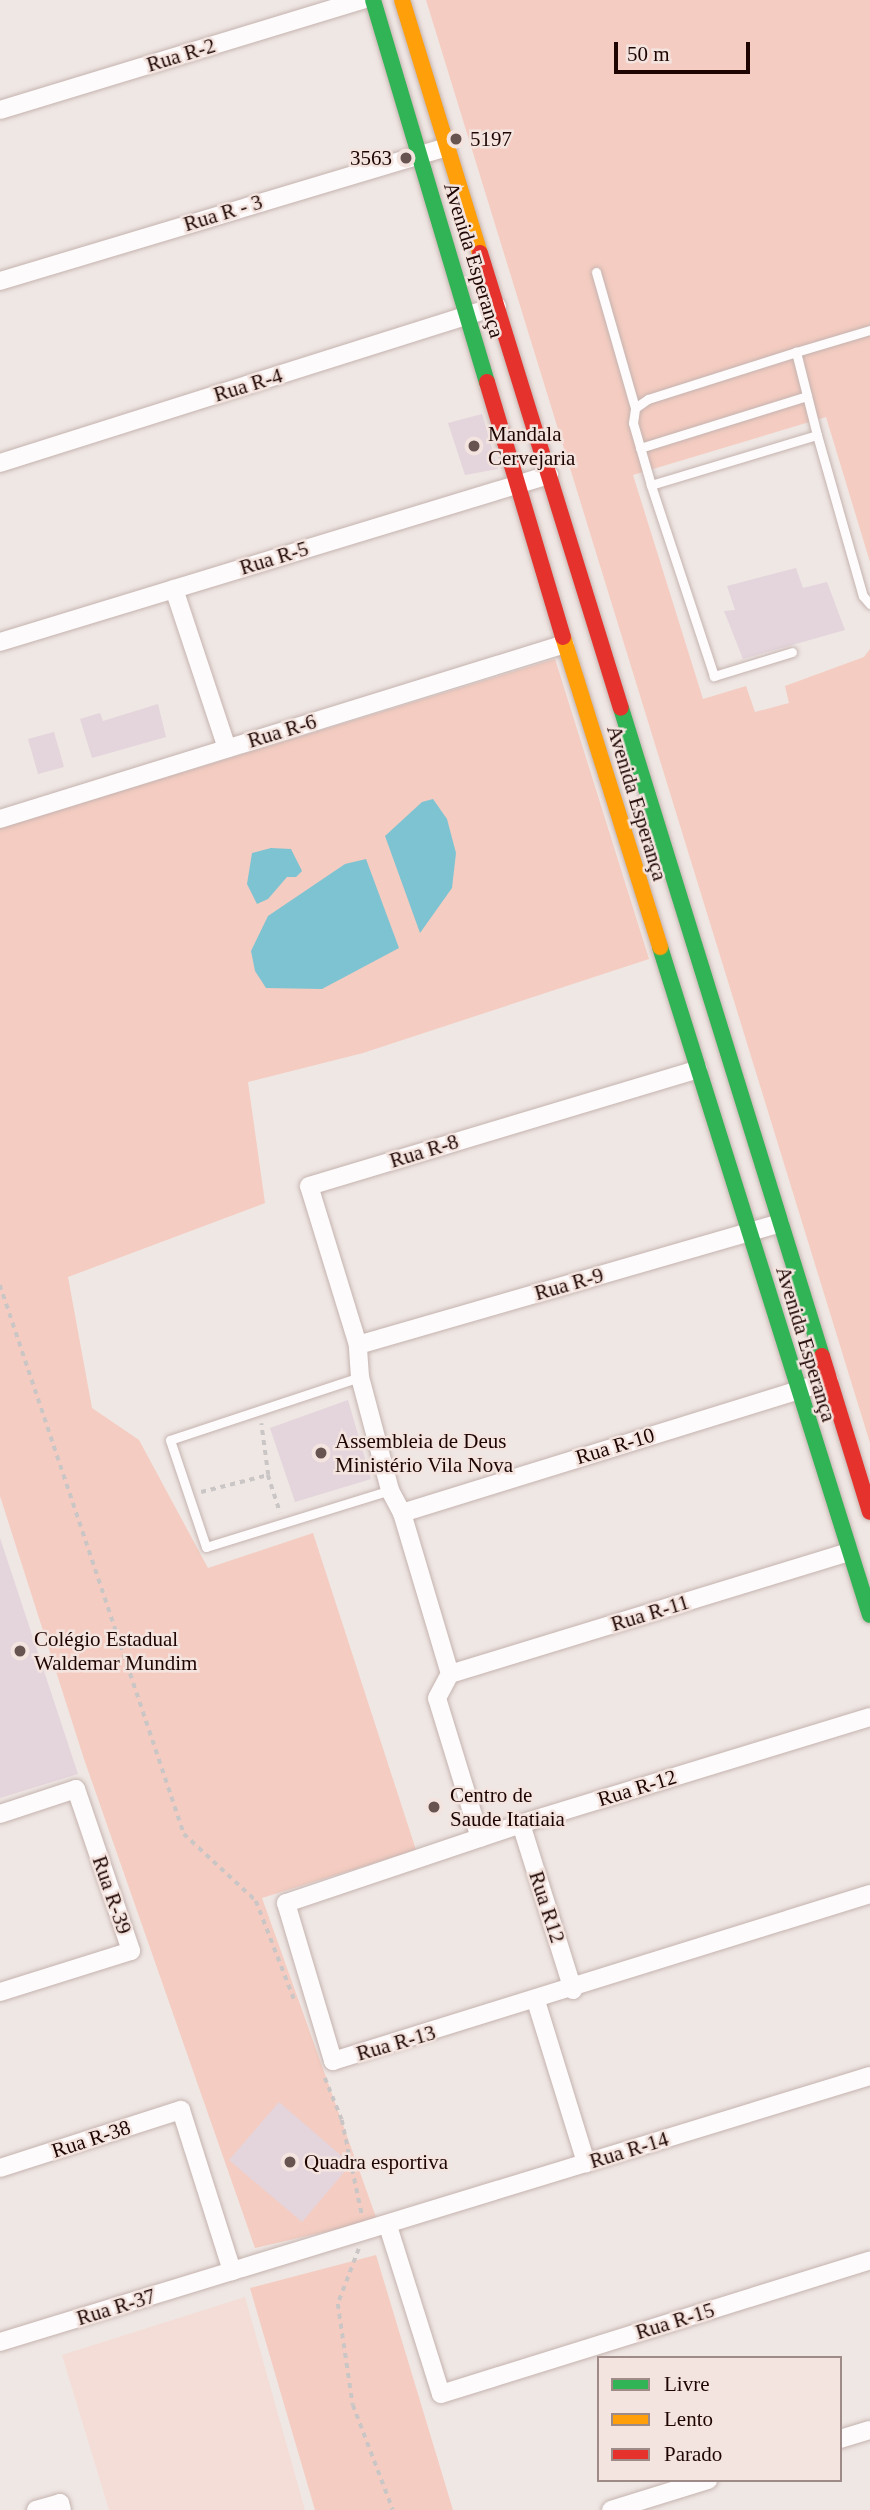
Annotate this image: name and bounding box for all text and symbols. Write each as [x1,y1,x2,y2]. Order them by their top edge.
scale bar [618,28,754,72]
street label: Rua R-2 [144,33,218,77]
text: 50 m [627,42,670,66]
place label: 5197 [470,126,512,152]
marker: 5197 [448,131,464,147]
place label: 3563 [350,145,392,171]
marker: 3563 [398,150,414,166]
street label: Avenida Esperança [438,179,510,341]
street label: Rua R - 3 [181,189,265,237]
street label: Rua R-4 [211,363,285,407]
place label: Mandala Cervejaria [488,421,575,471]
marker: Mandala Cervejaria [466,438,482,454]
street label: Rua R-5 [237,536,311,580]
street label: Rua R-6 [245,709,319,753]
street label: Avenida Esperança [601,722,673,884]
street label: Rua R-8 [387,1129,461,1173]
street label: Rua R-9 [532,1262,606,1306]
street label: Avenida Esperança [770,1263,842,1425]
street label: Rua R-10 [573,1422,657,1470]
place label: Assembleia de Deus Ministério Vila Nova [335,1428,513,1478]
marker: Assembleia de Deus Ministério Vila Nova [313,1445,329,1461]
street label: Rua R-11 [608,1589,692,1637]
place label: Colégio Estadual Waldemar Mundim [34,1626,197,1676]
marker: Colégio Estadual Waldemar Mundim [12,1643,28,1659]
street label: Rua R-12 [595,1764,679,1812]
place label: Centro de Saude Itatiaia [450,1782,565,1832]
marker: Centro de Saude Itatiaia [424,1797,444,1817]
street label: Rua R-39 [87,1853,137,1937]
street label: Rua R12 [524,1868,570,1946]
street label: Rua R-13 [354,2020,438,2066]
street label: Rua R-38 [49,2114,133,2164]
street label: Rua R-14 [587,2126,671,2174]
place label: Quadra esportiva [304,2149,448,2175]
marker: Quadra esportiva [282,2154,298,2170]
street label: Rua R-37 [74,2283,158,2331]
street label: Rua R-15 [633,2297,717,2345]
legend [597,2356,842,2482]
text: Livre [664,2372,709,2396]
text: Lento [664,2407,713,2431]
text: Parado [664,2442,722,2466]

